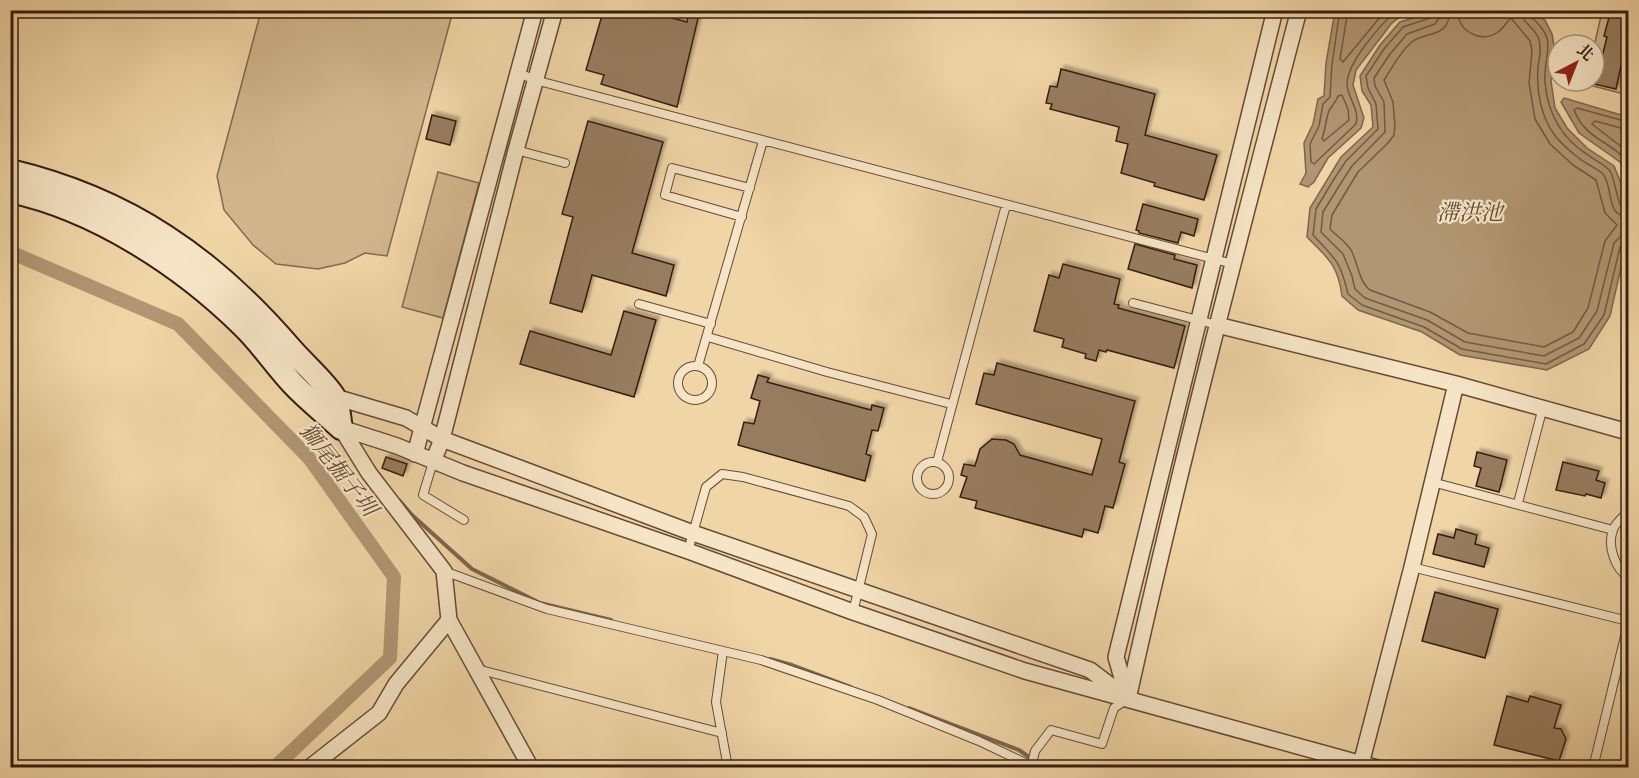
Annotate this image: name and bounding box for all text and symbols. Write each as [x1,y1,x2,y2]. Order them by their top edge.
north arrow [1546,33,1606,93]
text: 北 [1572,39,1599,66]
water label: 滯洪池 [1437,198,1505,228]
water label: 獅尾掘子圳 [293,417,386,525]

